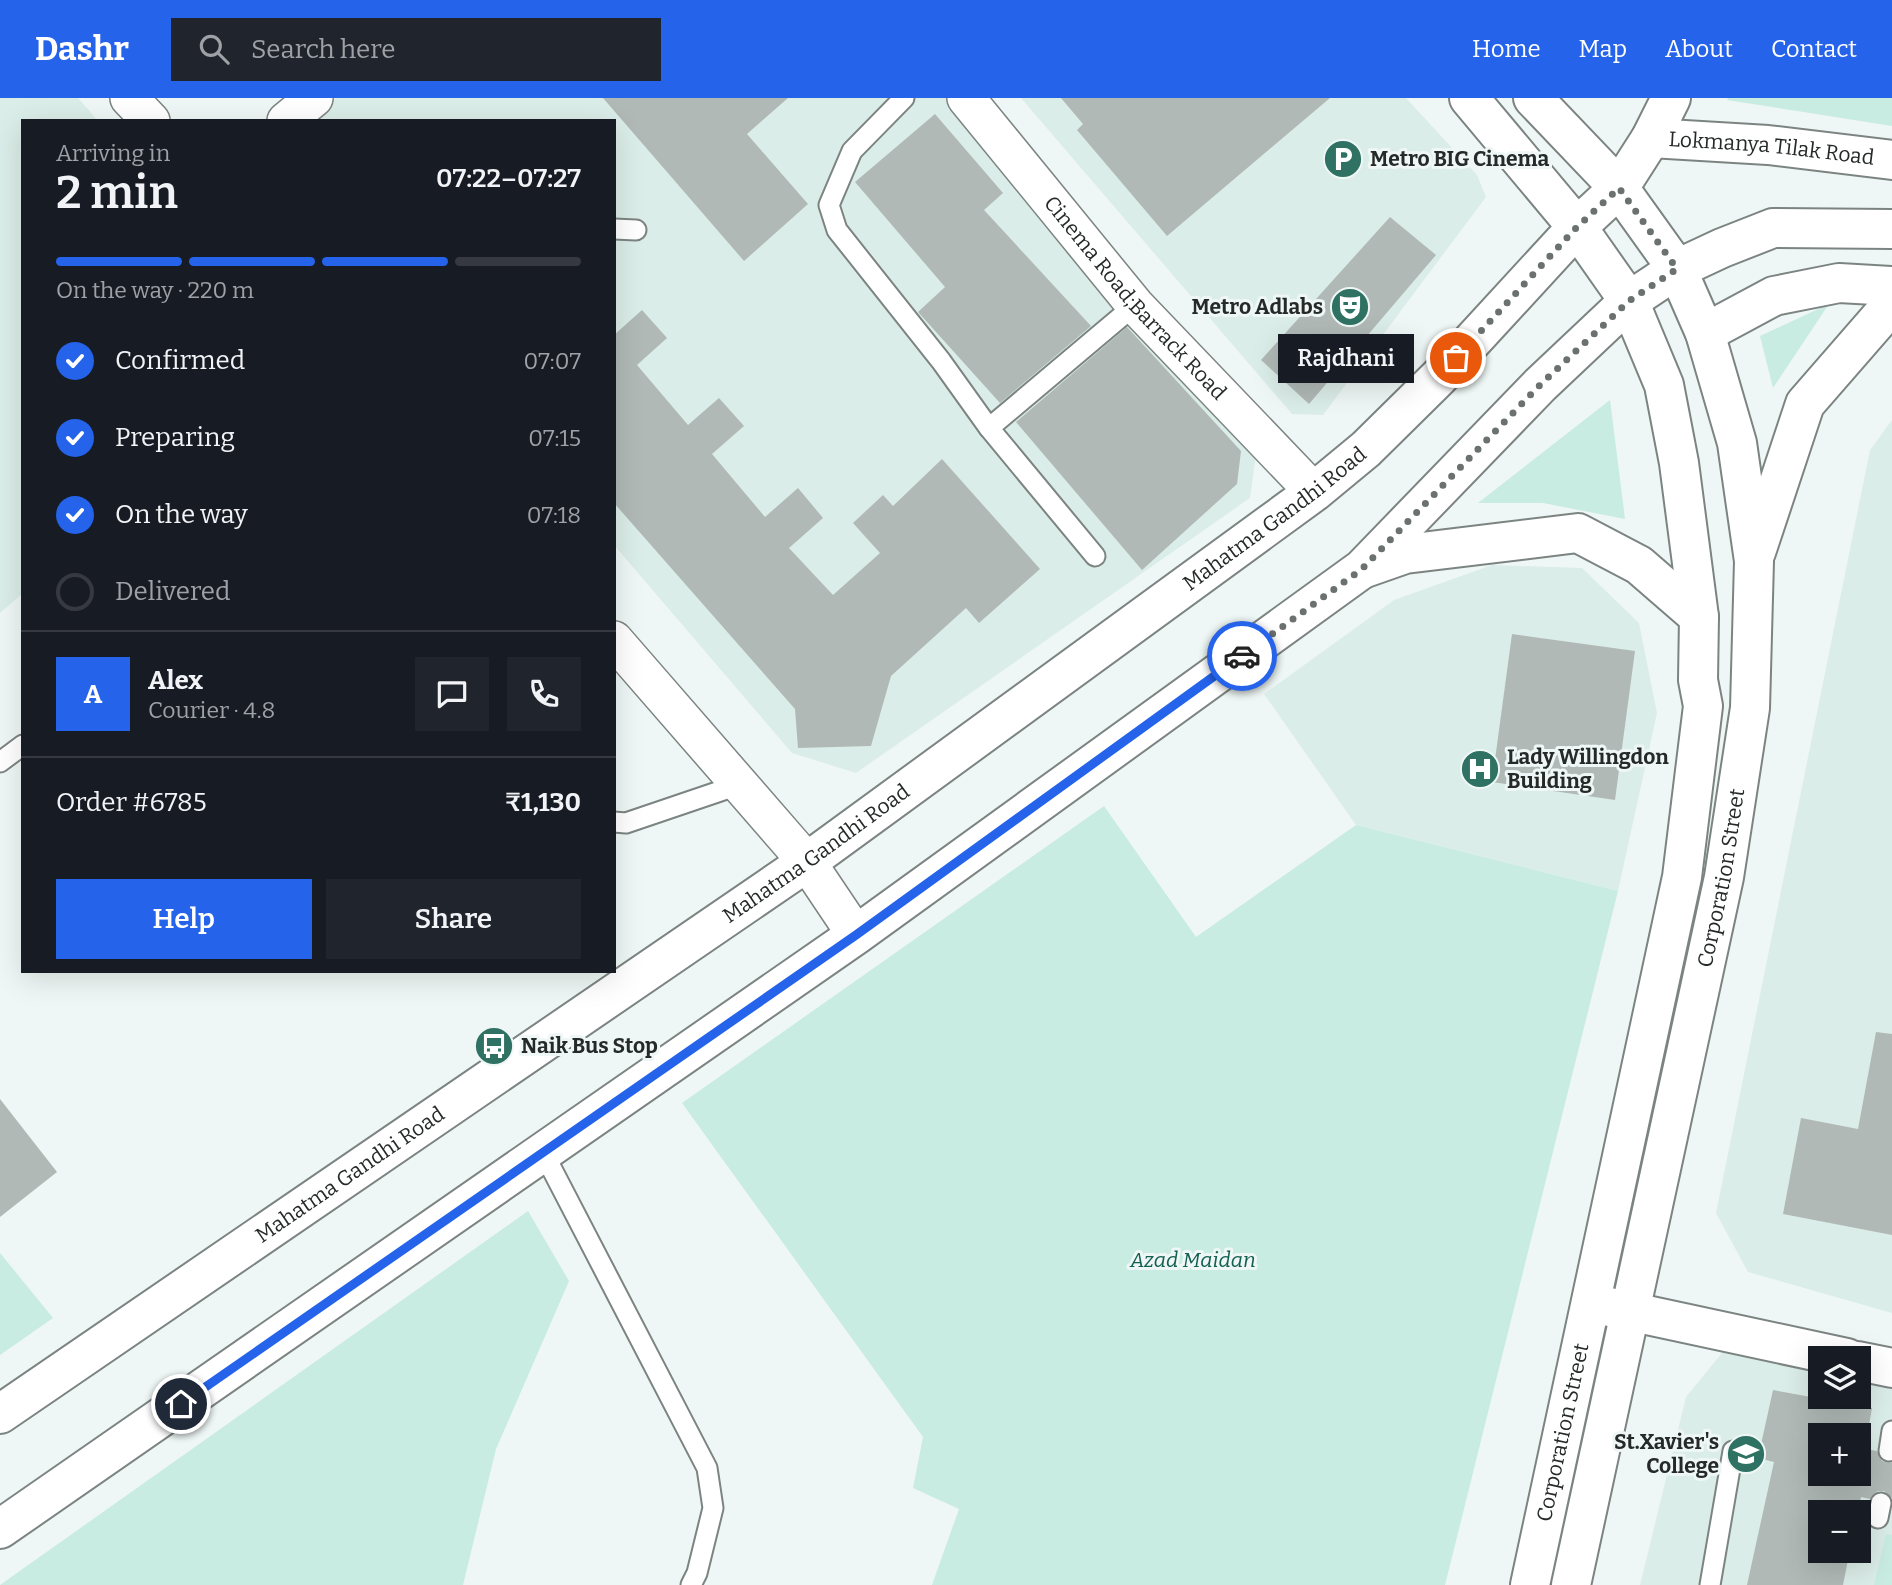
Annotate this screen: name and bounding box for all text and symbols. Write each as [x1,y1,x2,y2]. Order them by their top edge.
search box [171,18,661,81]
text: Dashr [35,29,129,69]
icon: search [195,30,233,68]
text: Search here [251,34,395,65]
text: Home [1472,35,1541,63]
text: Map [1579,35,1627,63]
text: About [1665,35,1733,63]
text: Contact [1771,35,1857,63]
street label: Lokmanya Tilak Road [1668,126,1876,171]
parking icon: Metro BIG Cinema [1322,138,1364,180]
text: Arriving in [56,139,170,167]
place label: Metro BIG Cinema [1370,146,1550,172]
text: 07:22–07:27 [436,163,581,194]
text: 2 min [56,165,178,220]
street label: Cinema Road;Barrack Road [1038,191,1232,405]
text: On the way · 220 m [56,276,254,304]
theatre icon: Metro Adlabs [1329,286,1371,328]
place label: Metro Adlabs [1191,294,1323,320]
pin [1426,328,1486,388]
callout: Rajdhani [1278,334,1414,382]
icon: bag [1437,339,1475,377]
icon: check [56,342,94,380]
text: Rajdhani [1297,344,1395,372]
text: Confirmed [115,345,245,376]
text: 07:07 [524,347,581,375]
icon: check [56,419,94,457]
text: Preparing [115,422,235,453]
text: 07:15 [528,424,581,452]
street label: Mahatma Gandhi Road [1178,441,1372,596]
icon: check [56,496,94,534]
text: On the way [115,499,248,530]
text: 07:18 [527,501,581,529]
text: Delivered [115,576,230,607]
courier [1207,621,1277,691]
icon: car [1223,637,1261,675]
button: chat [415,657,489,731]
button: phone [507,657,581,731]
text: Alex [148,665,203,696]
text: A [84,679,102,710]
text: Courier · 4.8 [148,696,275,724]
place label: Lady Willingdon Building [1507,744,1669,794]
hospital icon: Lady Willingdon Building [1459,748,1501,790]
street label: Mahatma Gandhi Road [718,778,915,929]
street label: Corporation Street [1692,786,1751,970]
text: Order #6785 [56,787,207,818]
text: ₹1,130 [505,787,581,818]
button: Help [56,879,312,959]
button: Share [326,879,581,959]
bus stop icon: Naik Bus Stop [473,1025,515,1067]
place label: Naik Bus Stop [521,1033,658,1059]
street label: Mahatma Gandhi Road [251,1101,449,1248]
park label: Azad Maidan [1129,1247,1256,1273]
street label: Corporation Street [1531,1341,1595,1524]
map controls [1808,1346,1871,1563]
button: layers [1808,1346,1871,1409]
pin [151,1374,211,1434]
icon: home [162,1385,200,1423]
button: + [1808,1423,1871,1486]
place label: St.Xavier's College [1614,1429,1719,1479]
school or university icon: St.Xavier's College [1725,1433,1767,1475]
button: − [1808,1500,1871,1563]

